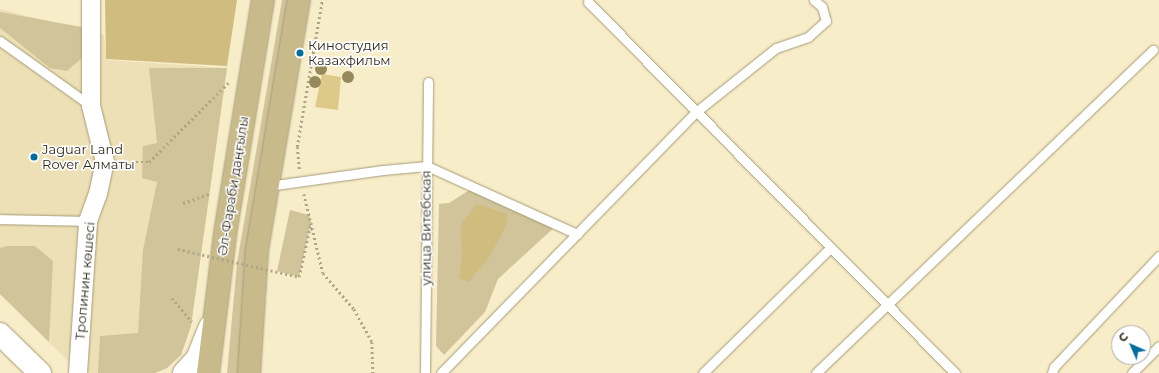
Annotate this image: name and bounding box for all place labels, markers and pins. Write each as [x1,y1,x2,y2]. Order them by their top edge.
place label: Киностудия Казахфильм [308,38,391,69]
marker: Киностудия Казахфильм [295,48,305,58]
place label: Jaguar Land Rover Алматы [42,142,135,173]
marker: Jaguar Land Rover Алматы [29,152,39,162]

